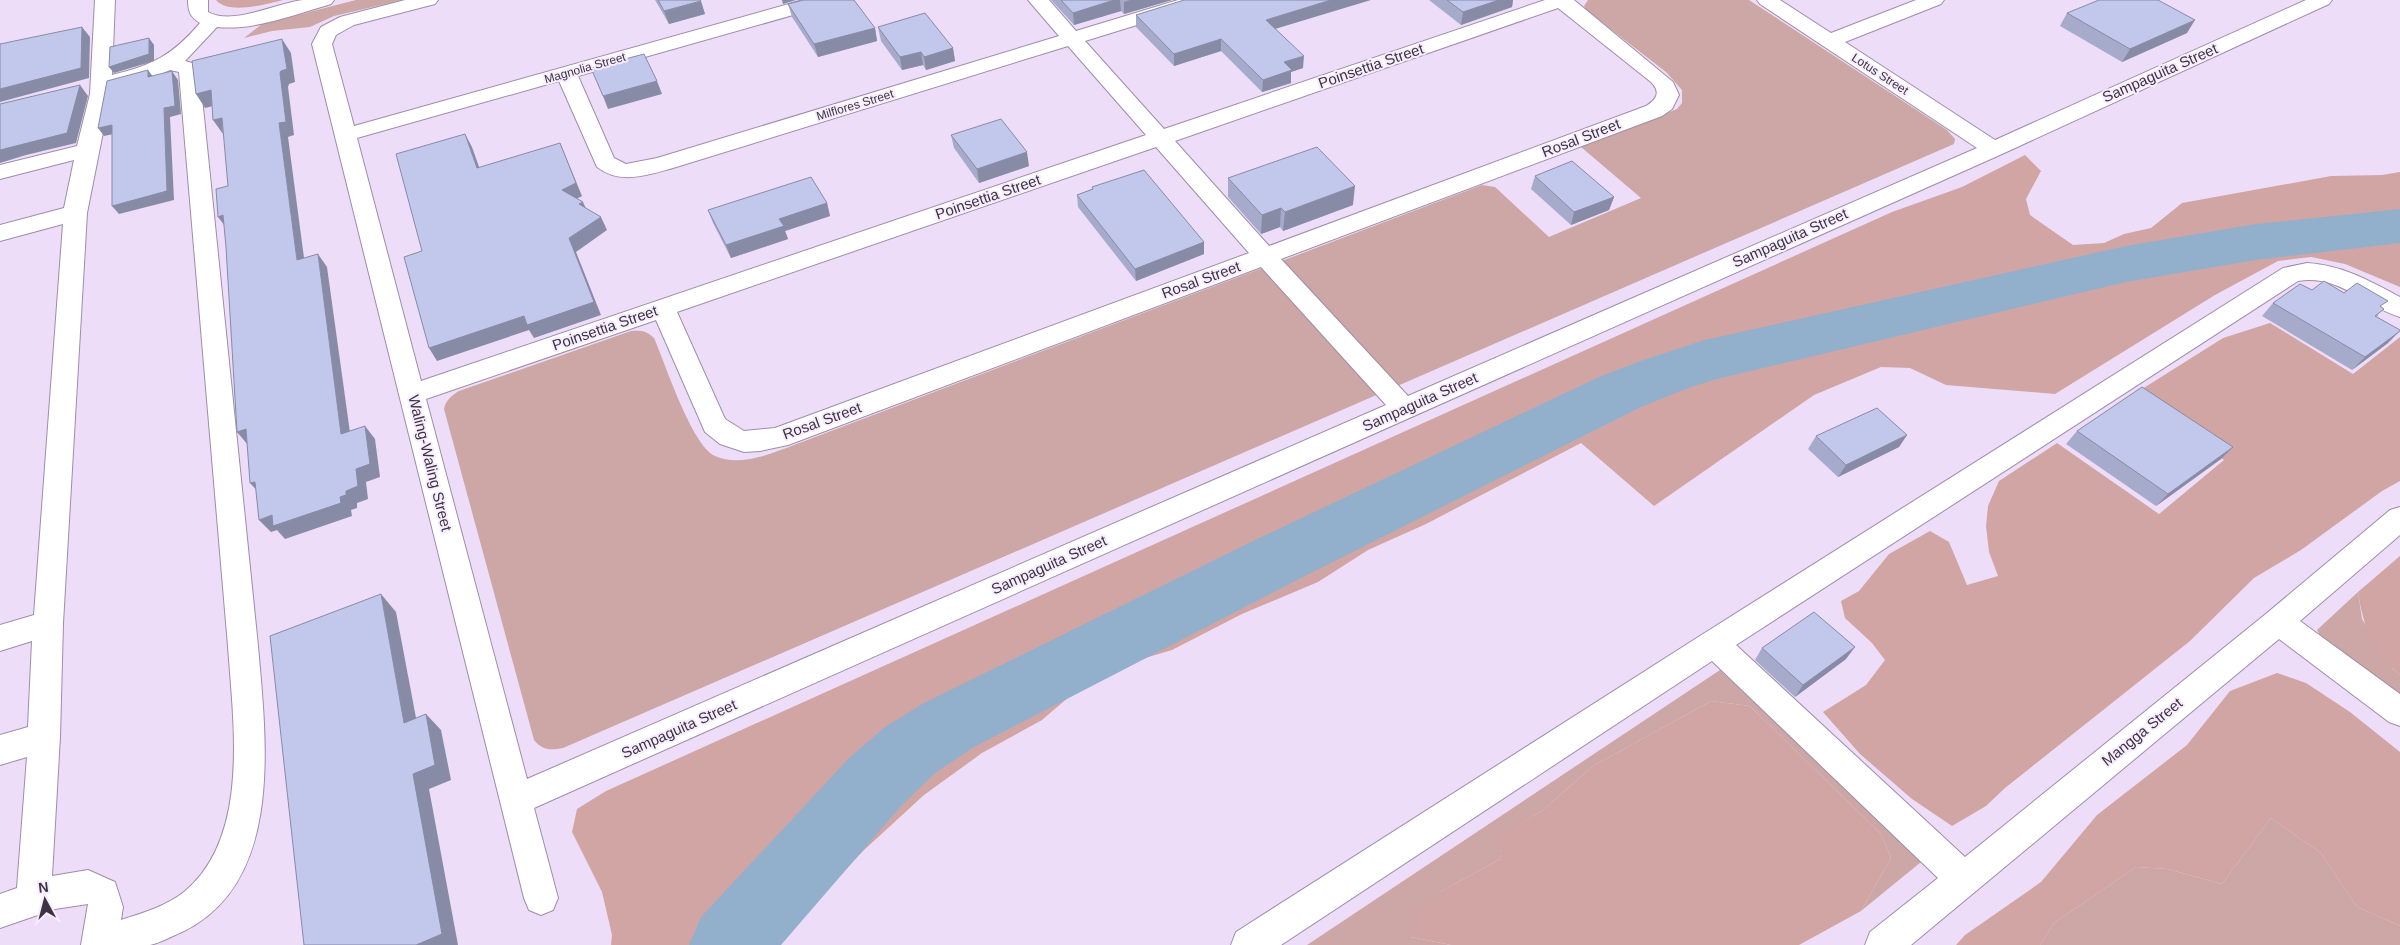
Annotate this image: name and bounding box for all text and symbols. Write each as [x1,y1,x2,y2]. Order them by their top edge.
street label: Poinsettia Street [1316,39,1426,91]
street label: Sampaguita Street [2100,39,2221,106]
street label: Magnolia Street [543,50,628,86]
street label: Lotus Street [1849,51,1911,98]
street label: Milflores Street [815,86,896,123]
street label: Rosal Street [1539,115,1623,160]
street label: Poinsettia Street [933,170,1043,222]
street label: Sampaguita Street [1730,204,1851,271]
street label: Rosal Street [1159,257,1243,302]
street label: Poinsettia Street [550,301,660,353]
street label: Sampaguita Street [1360,368,1481,435]
street label: Waling-Waling Street [405,393,456,534]
street label: Rosal Street [780,398,864,443]
street label: Sampaguita Street [989,531,1110,598]
street label: Mangga Street [2098,694,2186,769]
street label: Sampaguita Street [619,695,740,762]
north arrow [20,875,70,925]
text: N [37,879,49,896]

